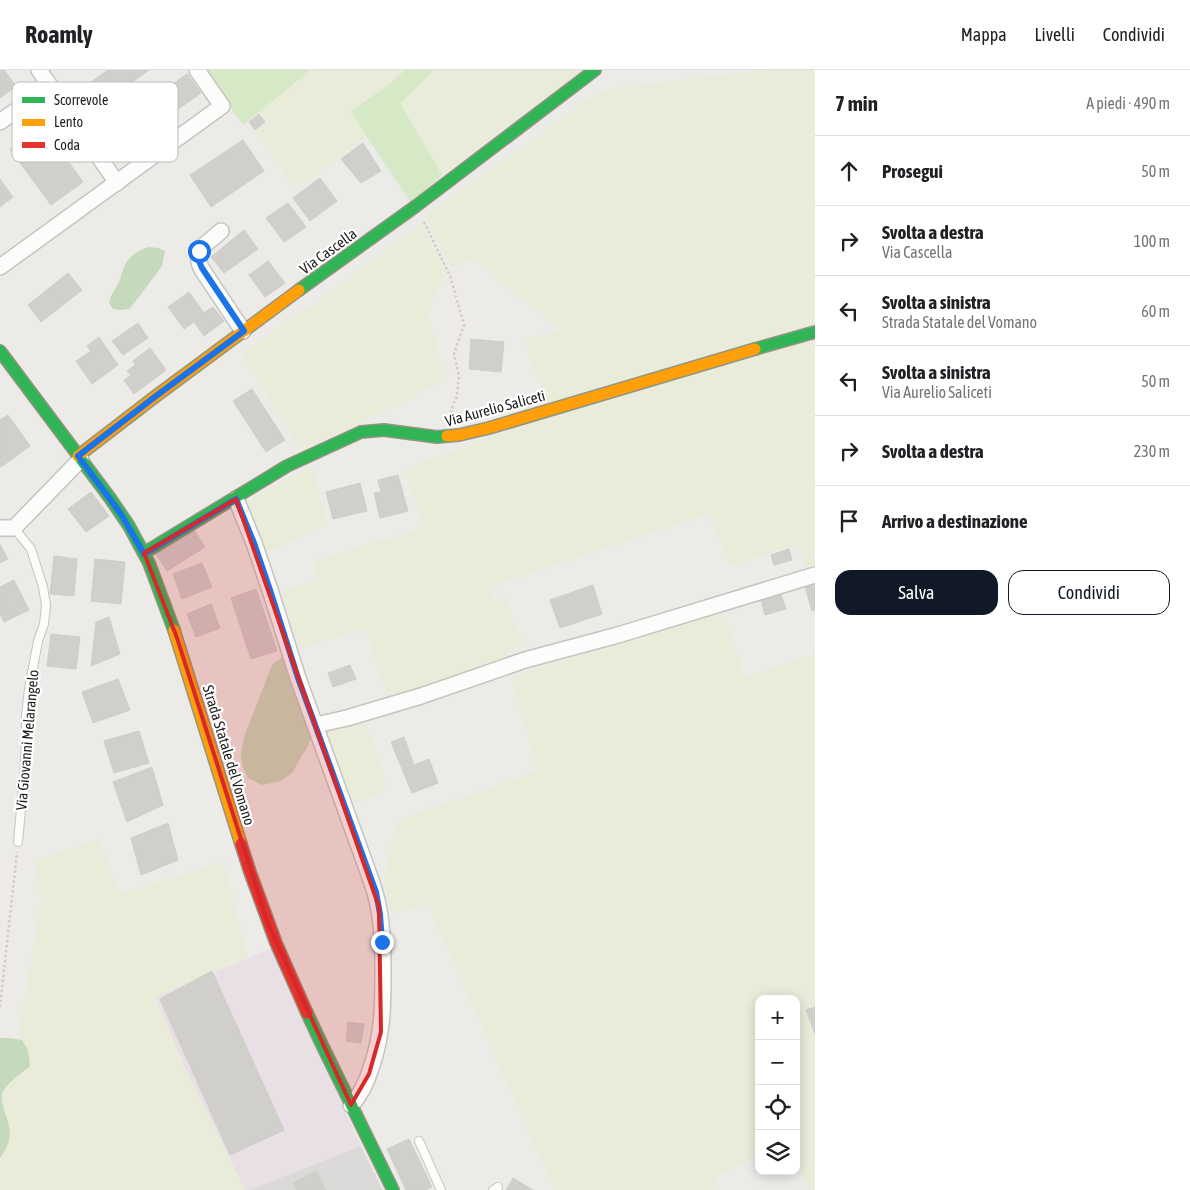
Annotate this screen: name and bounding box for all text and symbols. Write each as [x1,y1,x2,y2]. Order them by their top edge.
text: Roamly [25,21,93,48]
text: Mappa [961,24,1007,45]
text: Livelli [1035,24,1075,45]
text: Condividi [1103,24,1165,45]
legend [12,82,178,162]
text: 7 min [835,91,878,115]
text: Scorrevole [54,92,108,108]
text: A piedi · 490 m [1086,94,1170,112]
text: Lento [54,114,83,130]
text: Coda [54,137,80,153]
icon: ahead [835,157,863,185]
text: Prosegui [882,160,943,182]
text: 50 m [1141,162,1170,180]
text: Svolta a destra [882,221,984,243]
street label: Via Cascella [296,225,360,277]
icon: right [835,227,863,255]
text: 100 m [1134,232,1170,250]
route start [188,240,211,263]
text: Via Cascella [882,243,953,261]
text: Svolta a sinistra [882,291,991,313]
icon: left [835,297,863,325]
text: 60 m [1141,302,1170,320]
text: Strada Statale del Vomano [882,313,1037,331]
text: Svolta a sinistra [882,361,991,383]
icon: left [835,367,863,395]
text: 50 m [1141,372,1170,390]
text: Via Aurelio Saliceti [882,383,992,401]
street label: Via Aurelio Saliceti [443,386,547,430]
icon: right [835,437,863,465]
text: Svolta a destra [882,440,984,462]
text: 230 m [1134,442,1170,460]
icon: arrive [835,507,863,535]
text: Arrivo a destinazione [882,510,1028,532]
button: Salva [835,570,998,615]
button: Condividi [1008,570,1170,615]
street label: Via Giovanni Melarangelo [12,669,42,811]
street label: Strada Statale del Vomano [200,683,258,827]
route end [371,931,394,954]
map controls [755,995,800,1175]
button: + [755,995,800,1040]
button: − [755,1040,800,1085]
button: locate [755,1085,800,1130]
button: layers [755,1130,800,1175]

